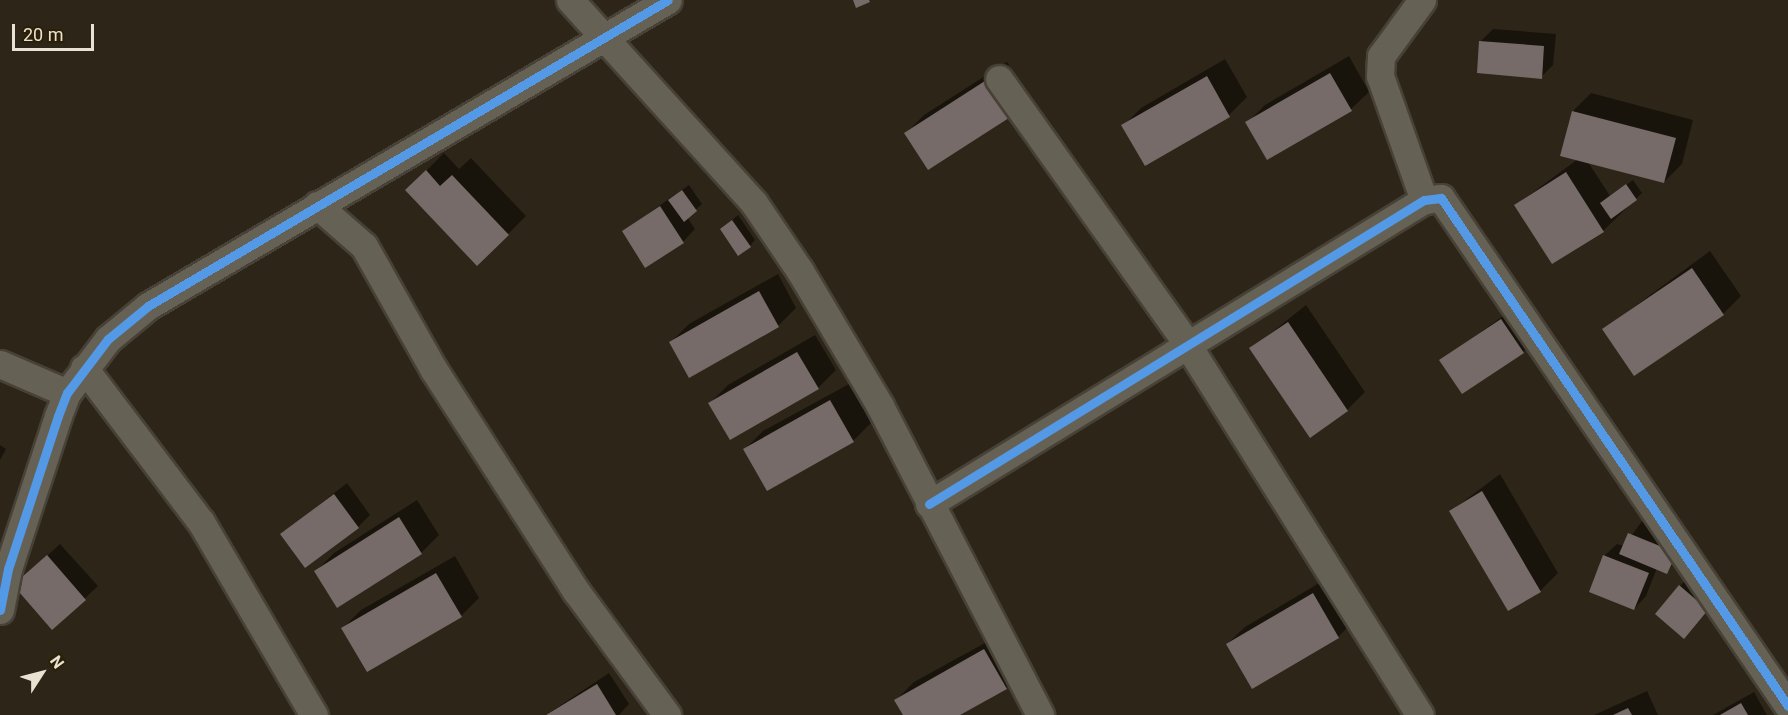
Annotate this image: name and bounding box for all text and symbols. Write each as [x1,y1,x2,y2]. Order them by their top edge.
scale bar [15,12,98,50]
text: 20 m [23,24,63,45]
north arrow [12,643,72,703]
text: N [46,652,68,672]

